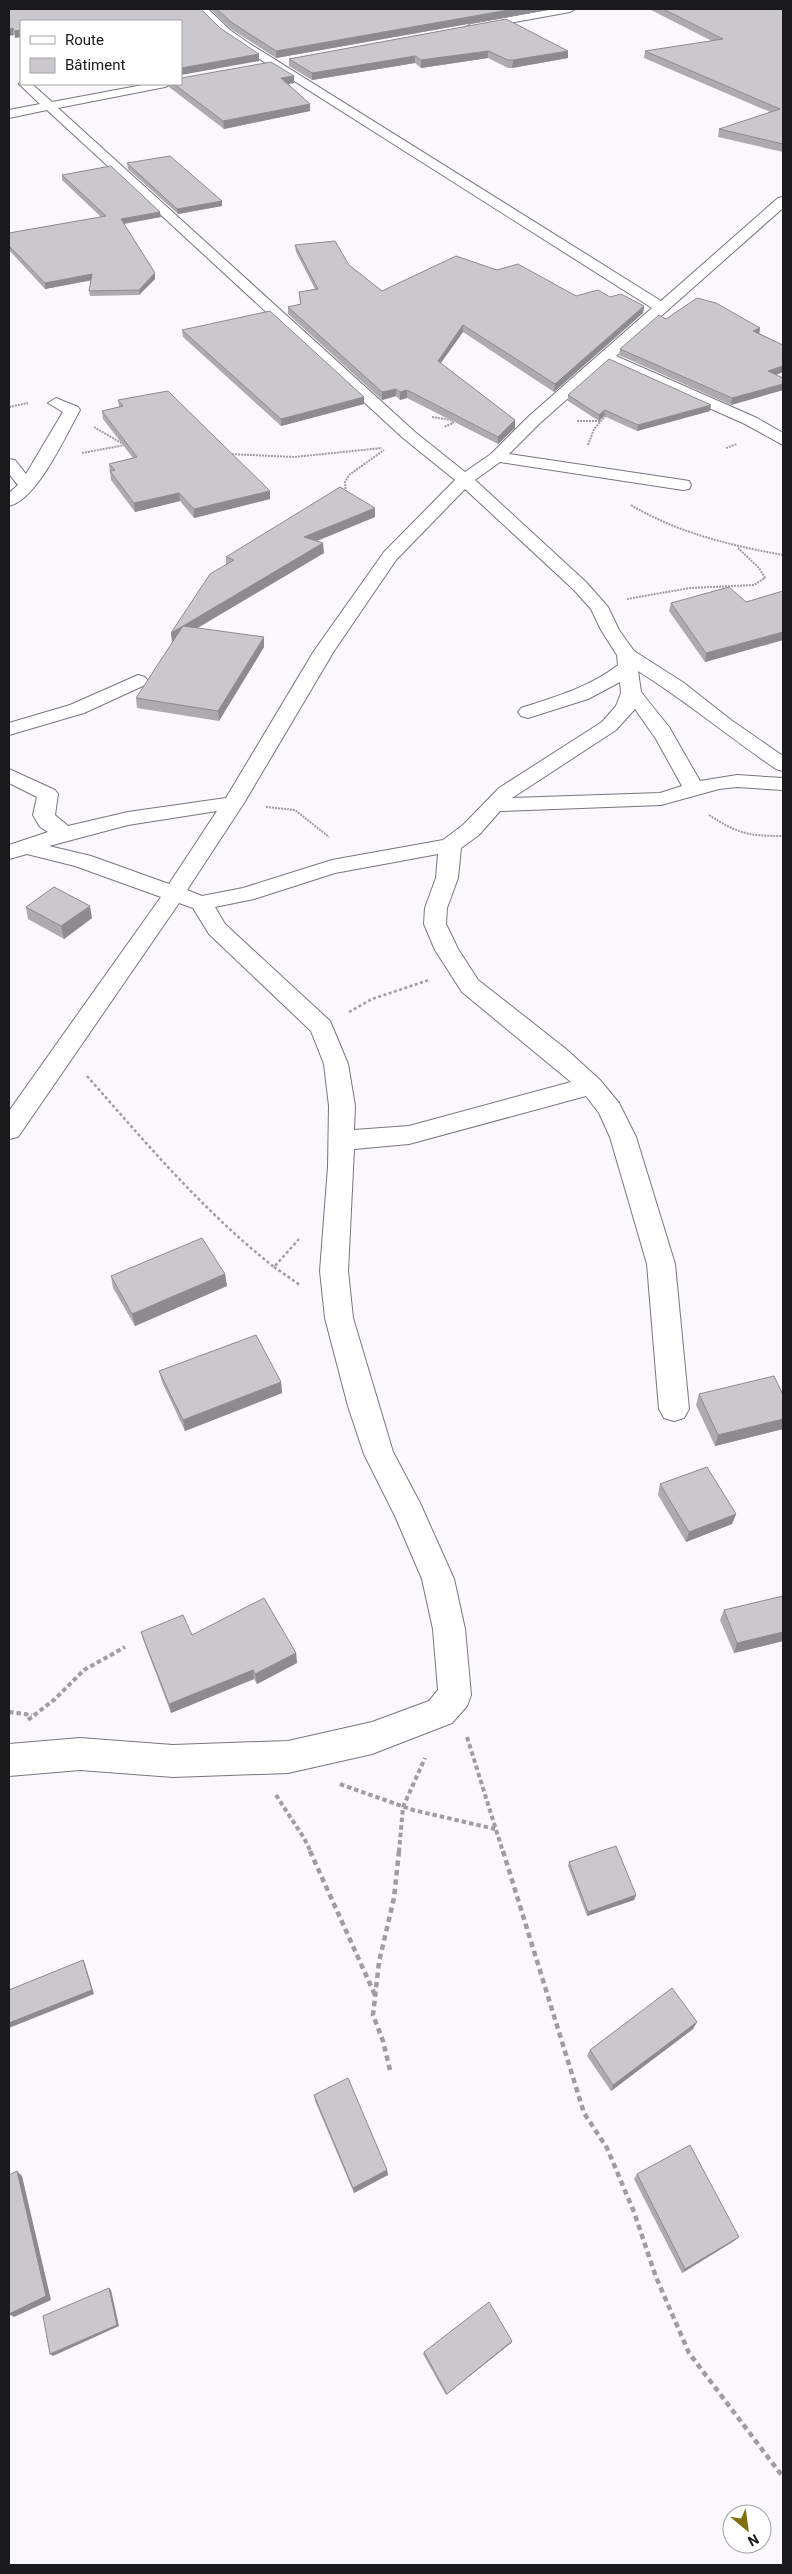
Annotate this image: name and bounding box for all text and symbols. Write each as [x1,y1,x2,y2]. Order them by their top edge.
legend [20,20,182,85]
text: Route [65,31,104,49]
text: Bâtiment [65,56,125,74]
north arrow [722,2504,772,2554]
text: N [745,2531,762,2550]

